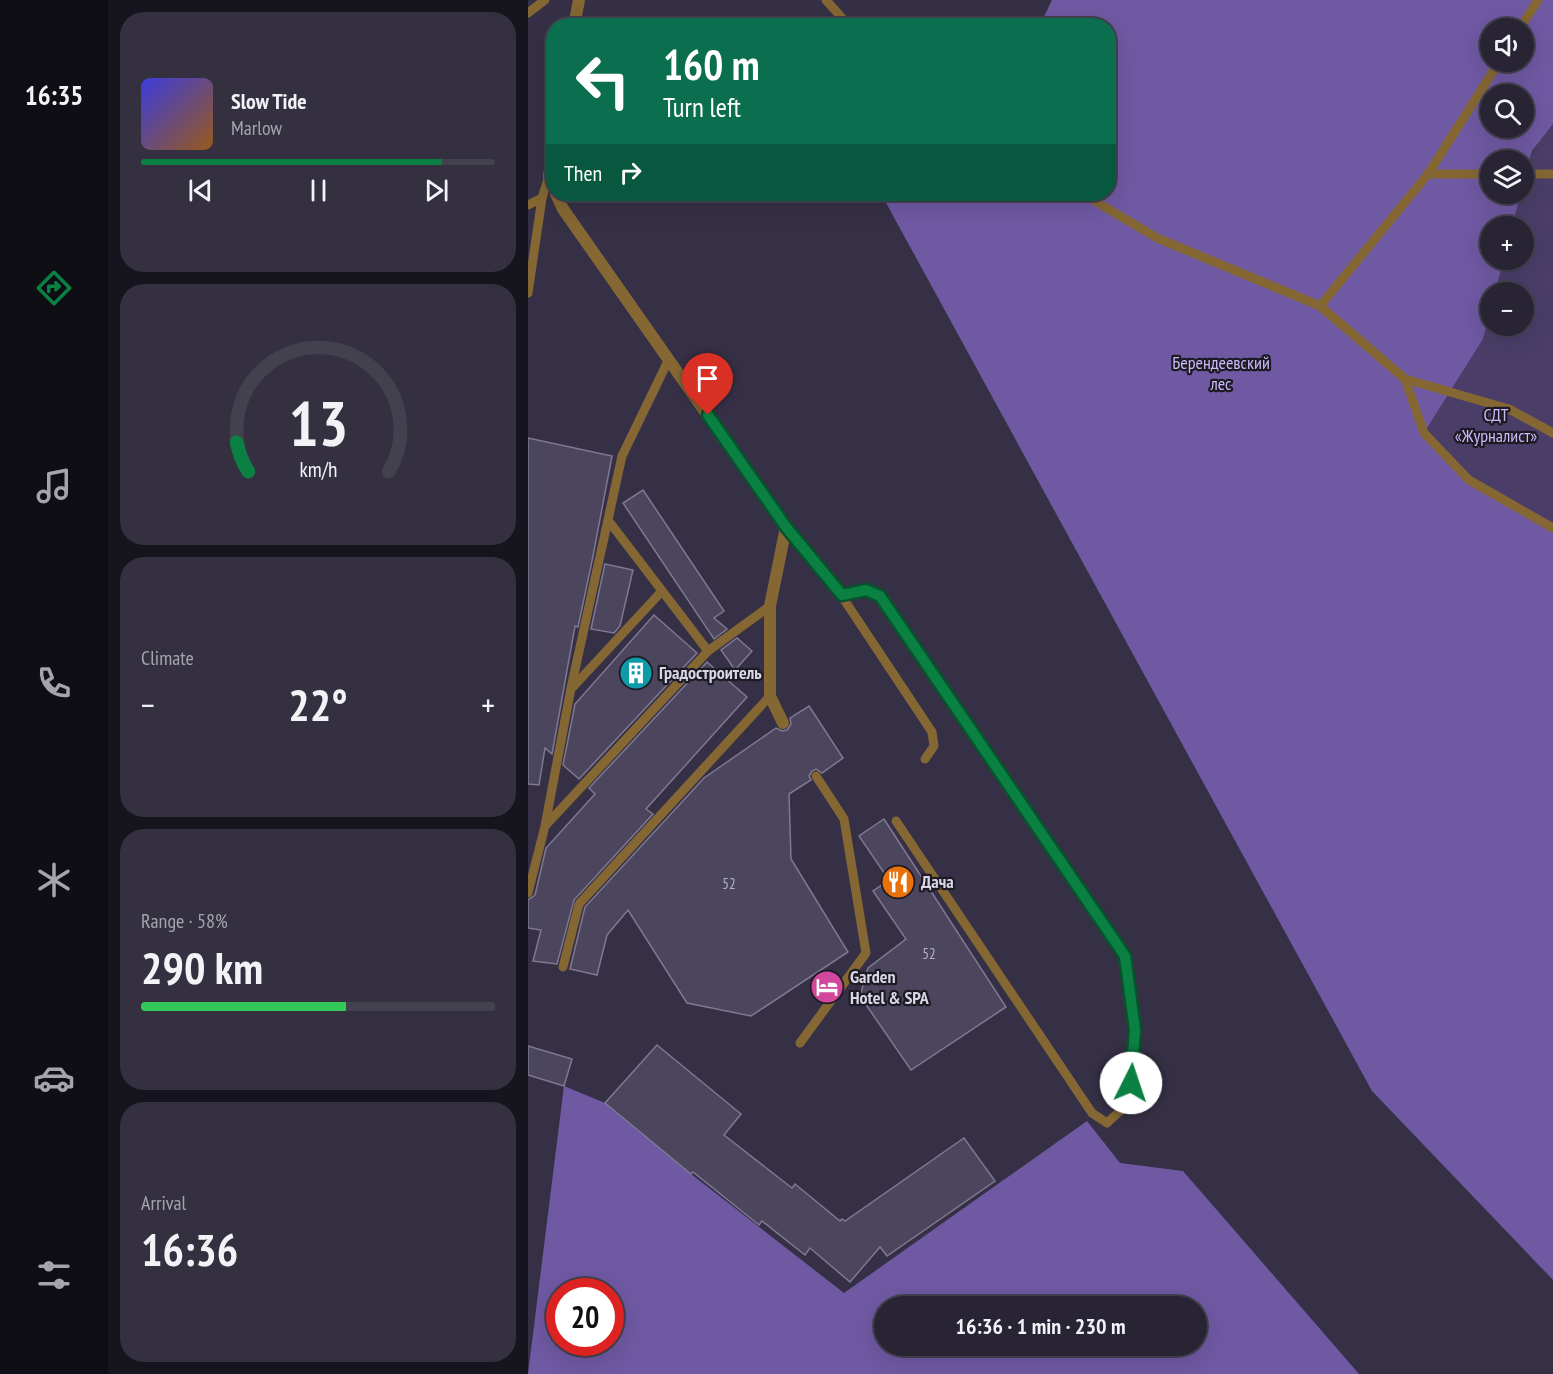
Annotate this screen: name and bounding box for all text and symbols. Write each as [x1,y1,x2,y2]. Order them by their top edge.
map controls [1480,18,1534,336]
button: sound [1480,18,1534,72]
text: 160 m [663,37,760,92]
icon: left [564,42,642,120]
text: 16:35 [25,78,83,112]
button: search [1480,84,1534,138]
text: Slow Tide [231,87,307,115]
text: Turn left [663,90,741,124]
text: Marlow [231,115,282,141]
button: layers [1480,150,1534,204]
icon: right [614,156,647,189]
text: Then [564,159,602,187]
icon: previous [184,174,217,207]
icon: pause [302,174,335,207]
icon: next [420,174,453,207]
button: + [1480,216,1534,270]
icon: directions [33,267,75,309]
button: − [1480,282,1534,336]
park label: Берендеевский лес [1172,351,1270,395]
pin [682,353,733,415]
icon: arrive [691,362,724,395]
text: 13 [288,382,348,463]
park label: СДТ «Журналист» [1455,403,1537,447]
text: km/h [299,455,337,483]
icon: music [33,465,75,507]
text: Climate [141,645,194,671]
building icon: Градостроитель [618,655,654,691]
place label: Градостроитель [659,661,762,684]
icon: phone [33,662,75,704]
text: 22° [288,675,348,733]
text: − [141,683,155,726]
text: + [481,683,495,726]
icon: climate [33,859,75,901]
restaurant icon: Дача [880,864,916,900]
place label: Дача [921,870,954,893]
house number: 52 [722,874,736,893]
text: Range · 58% [141,908,228,934]
text: 290 km [141,938,263,996]
house number: 52 [922,944,936,963]
place label: Garden Hotel & SPA [850,965,930,1009]
hotel icon: Garden Hotel & SPA [809,969,845,1005]
position arrow [1099,1051,1163,1115]
icon: car [33,1057,75,1099]
text: Arrival [141,1190,186,1216]
text: 16:36 [141,1220,238,1278]
icon: filters [33,1254,75,1296]
speed limit sign: 20 [546,1278,624,1356]
text: 16:36 · 1 min · 230 m [955,1312,1126,1340]

